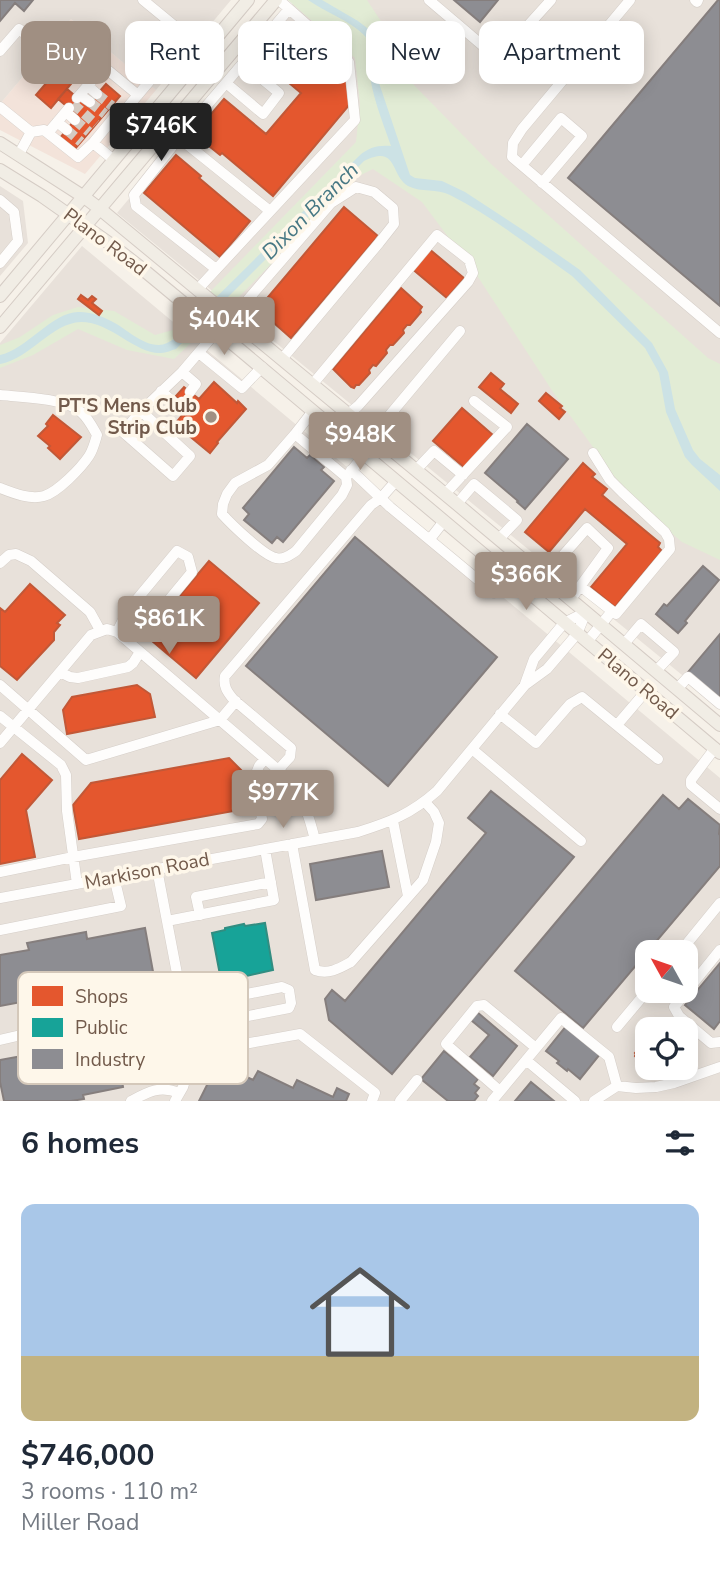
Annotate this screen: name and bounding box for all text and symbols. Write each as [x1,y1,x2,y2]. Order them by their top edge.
chip: Buy [21,21,111,84]
chip: Rent [125,21,224,84]
chip: Filters [238,21,352,84]
chip: New [366,21,465,84]
chip: Apartment [479,21,644,84]
pin: $746K [112,104,210,163]
text: $746K [126,110,196,141]
water label: Dixon Branch [255,156,365,266]
street label: Plano Road [58,202,152,282]
pin: $404K [175,298,273,357]
text: $404K [189,304,259,335]
place label: PT'S Mens Club Strip Club [58,393,197,441]
marker: PT'S Mens Club Strip Club [203,409,219,425]
pin: $948K [311,412,409,472]
text: $948K [325,419,395,450]
pin: $366K [477,552,575,612]
text: $366K [491,559,561,590]
pin: $861K [120,596,218,656]
text: $861K [134,603,204,634]
street label: Plano Road [592,642,684,726]
pin: $977K [234,770,332,830]
text: $977K [248,777,318,808]
street label: Markison Road [82,846,212,896]
north arrow [635,940,698,1003]
map controls [635,940,698,1080]
legend [18,972,248,1084]
text: Shops [75,984,128,1010]
text: Public [75,1015,128,1041]
button: locate [635,1017,698,1080]
text: Industry [75,1047,145,1073]
text: 6 homes [21,1123,139,1164]
icon: filters [661,1124,699,1162]
icon: home [297,1249,423,1375]
text: $746,000 [21,1435,154,1476]
text: 3 rooms · 110 m² [21,1476,198,1507]
text: Miller Road [21,1507,139,1538]

